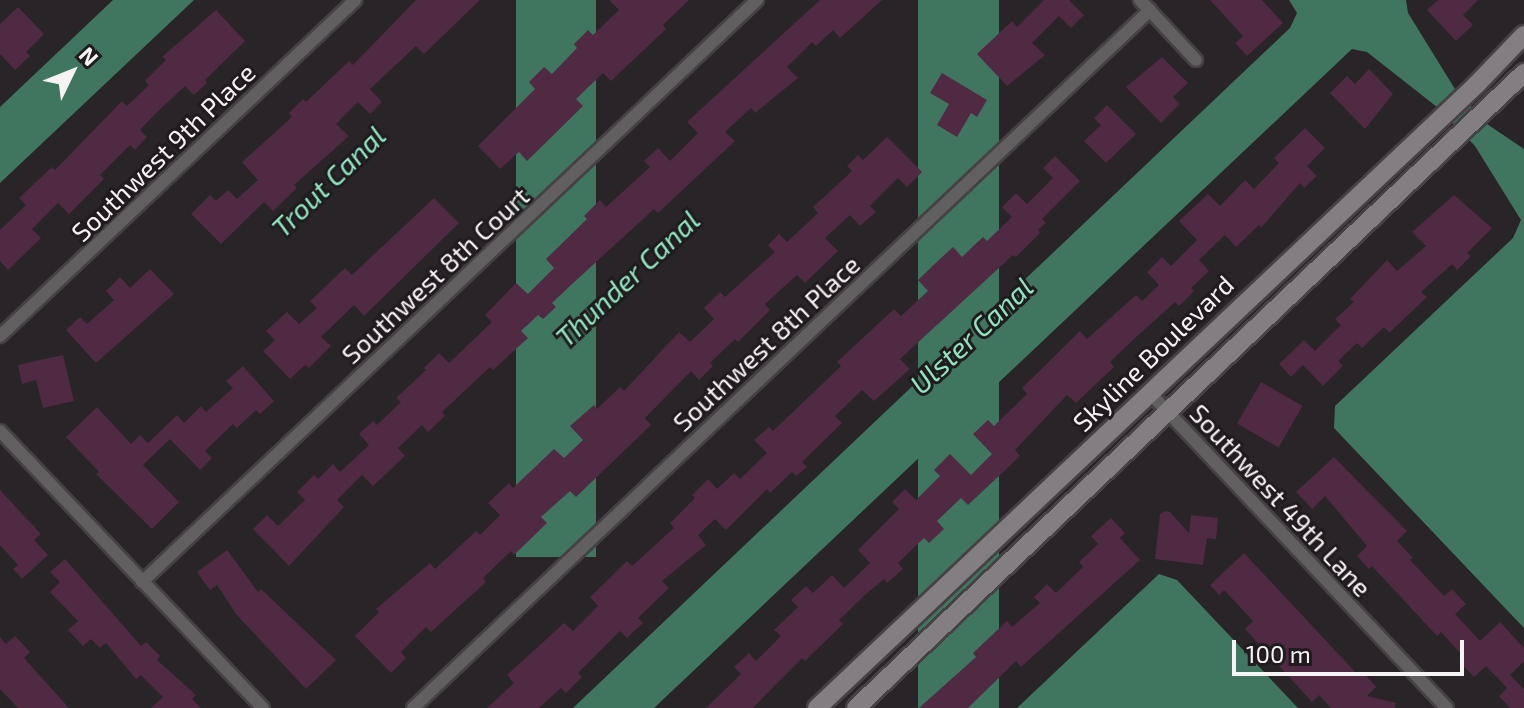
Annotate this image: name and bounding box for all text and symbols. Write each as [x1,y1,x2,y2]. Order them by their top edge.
north arrow [32,32,112,112]
text: N [75,41,104,70]
street label: Southwest 9th Place [65,56,261,248]
water label: Trout Canal [264,118,392,244]
street label: Southwest 8th Court [335,180,535,370]
water label: Thunder Canal [548,203,706,353]
street label: Southwest 8th Place [666,248,866,438]
water label: Ulster Canal [902,269,1040,401]
street label: Skyline Boulevard [1066,269,1240,437]
street label: Southwest 49th Lane [1184,397,1378,603]
scale bar [1236,624,1468,674]
text: 100 m [1246,639,1311,668]

